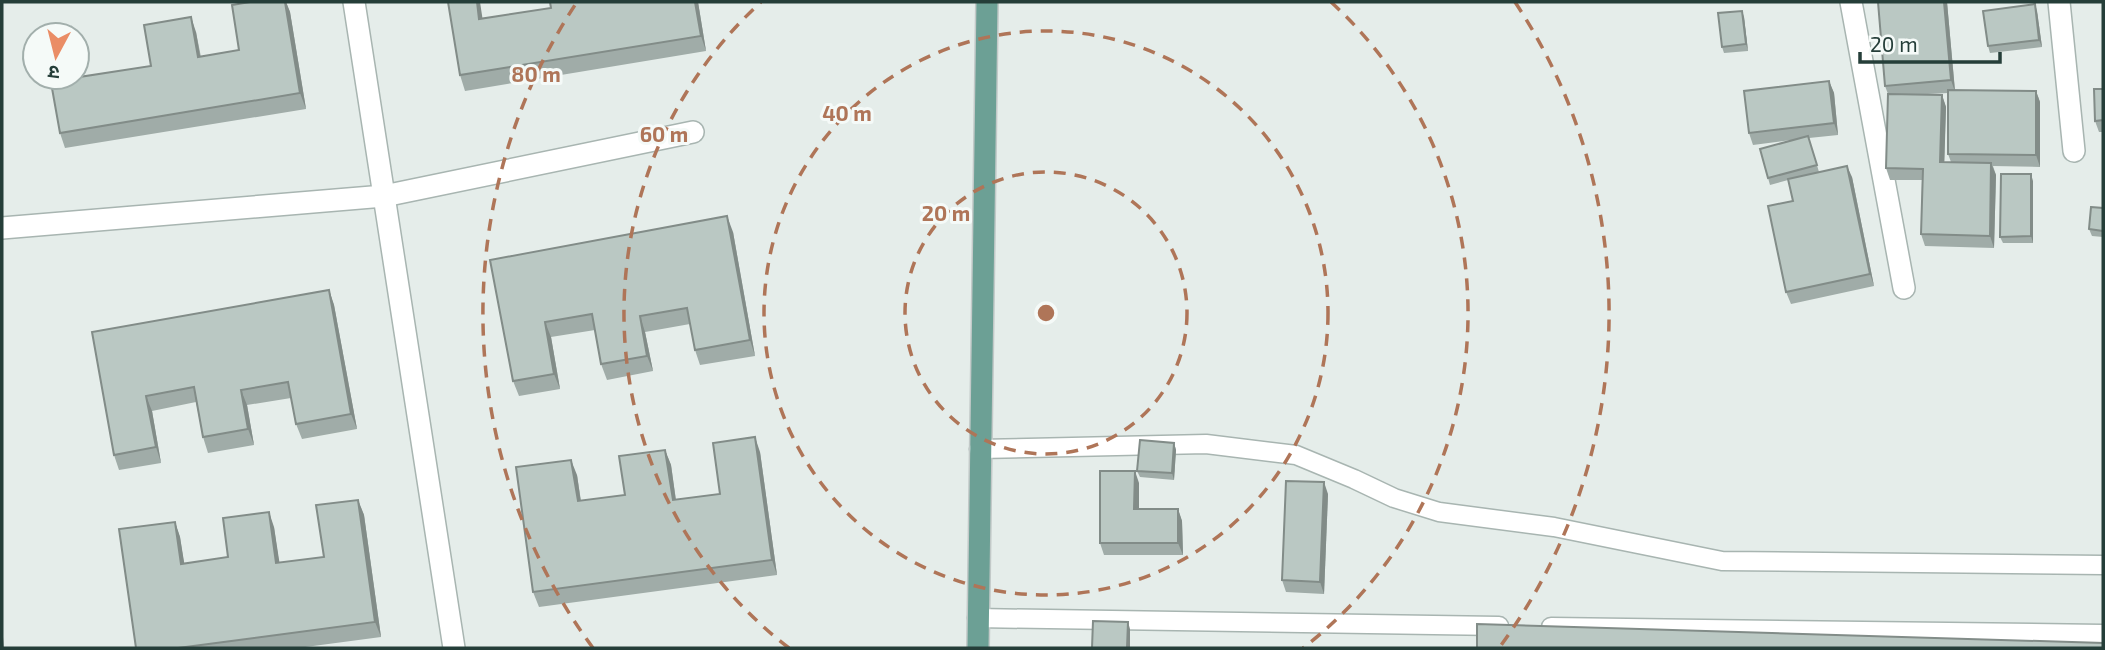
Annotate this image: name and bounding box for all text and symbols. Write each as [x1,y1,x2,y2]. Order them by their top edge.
north arrow [21,21,91,91]
scale bar [1860,21,2000,65]
text: 20 m [1870,31,1918,56]
text: उ [46,61,61,85]
text: 80 m [511,61,561,86]
text: 40 m [822,100,872,125]
text: 60 m [640,121,688,146]
text: 20 m [922,200,970,225]
centre of rings [1034,301,1058,325]

